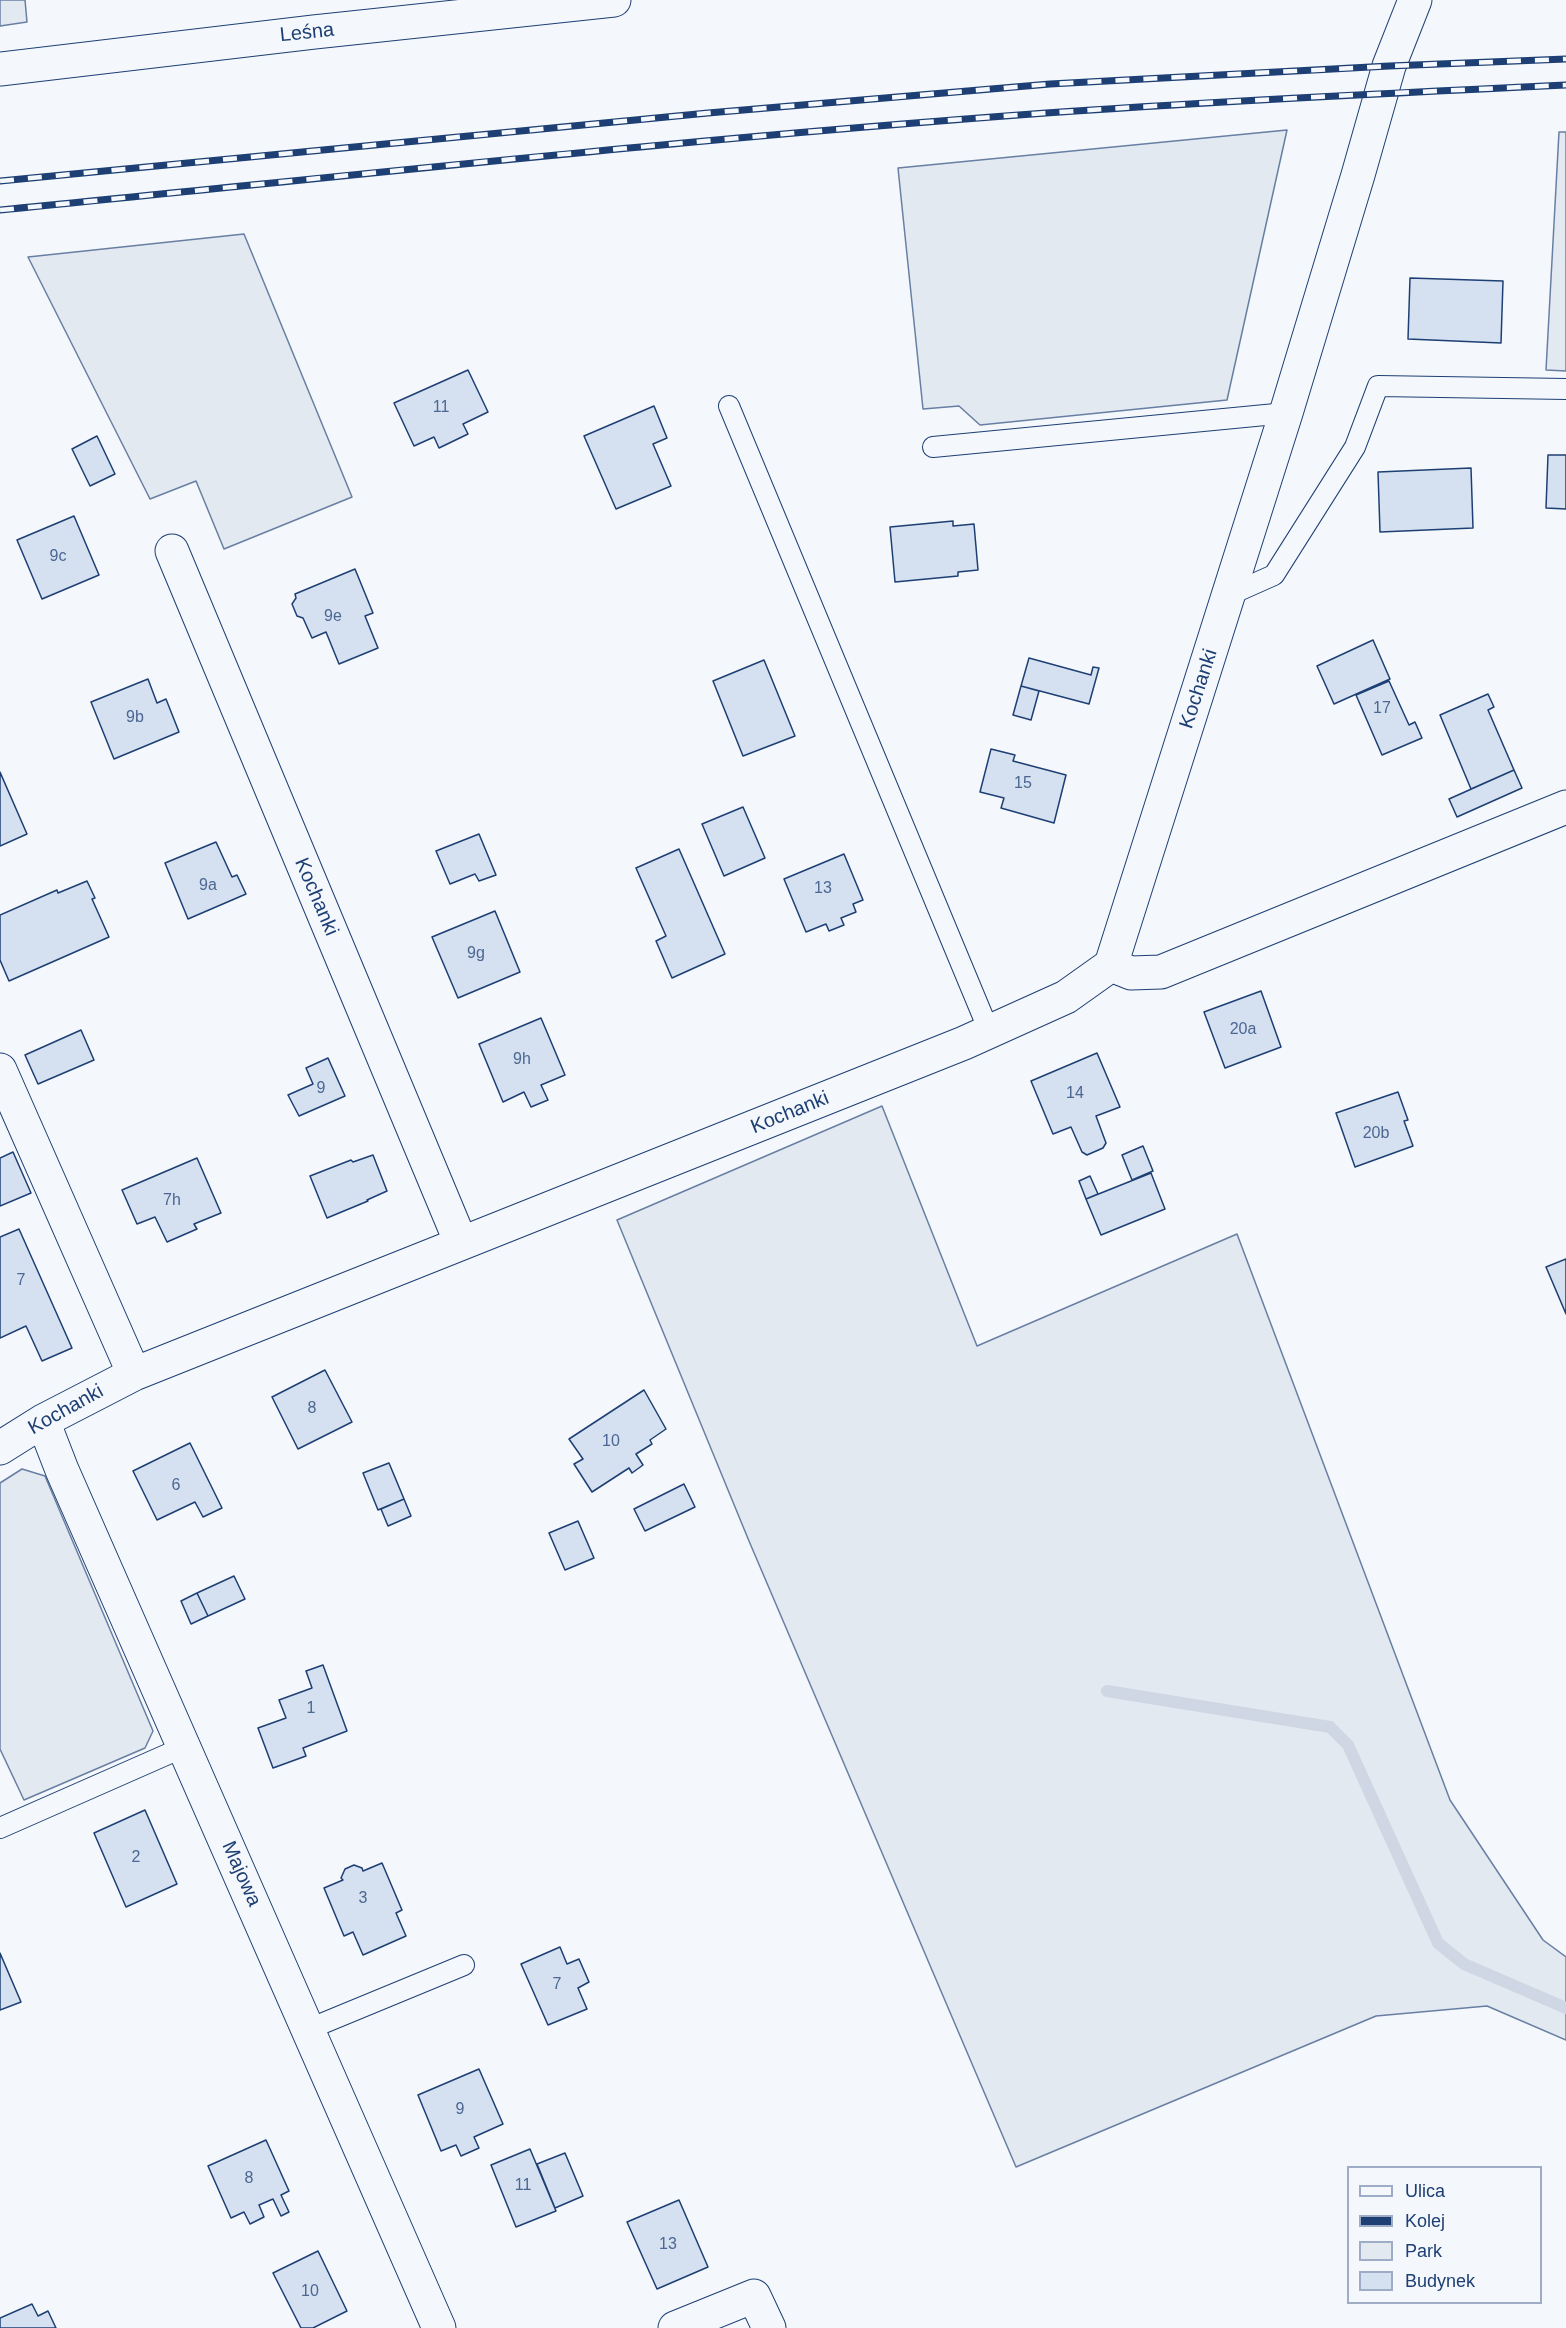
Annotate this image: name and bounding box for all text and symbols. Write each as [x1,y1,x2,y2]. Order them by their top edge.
street label: Leśna [279,18,335,48]
house number: 11 [433,398,449,418]
house number: 9c [50,547,66,567]
house number: 9e [324,607,342,627]
street label: Kochanki [1175,646,1223,732]
house number: 17 [1373,699,1391,719]
house number: 9b [126,708,144,728]
house number: 15 [1014,774,1032,794]
street label: Kochanki [289,854,343,940]
house number: 9a [199,876,217,896]
house number: 13 [814,879,832,899]
house number: 9g [467,944,485,964]
house number: 20a [1230,1020,1256,1040]
house number: 9h [513,1050,531,1070]
house number: 9 [317,1079,325,1099]
house number: 14 [1066,1084,1084,1104]
street label: Kochanki [747,1086,833,1140]
house number: 20b [1363,1124,1389,1144]
house number: 7h [163,1191,181,1211]
house number: 7 [17,1271,25,1291]
street label: Kochanki [24,1380,108,1440]
house number: 8 [308,1399,316,1419]
house number: 10 [602,1432,620,1452]
house number: 6 [172,1476,180,1496]
house number: 1 [307,1699,315,1719]
street label: Majowa [216,1838,266,1910]
house number: 2 [132,1848,140,1868]
house number: 3 [359,1889,367,1909]
house number: 7 [553,1975,561,1995]
house number: 9 [456,2100,464,2120]
legend [1347,2166,1542,2304]
house number: 8 [245,2169,253,2189]
house number: 11 [515,2176,531,2196]
text: Ulica [1405,2181,1445,2201]
text: Kolej [1405,2211,1445,2231]
house number: 13 [659,2235,677,2255]
text: Park [1405,2241,1442,2261]
text: Budynek [1405,2271,1475,2291]
house number: 10 [301,2282,319,2302]

